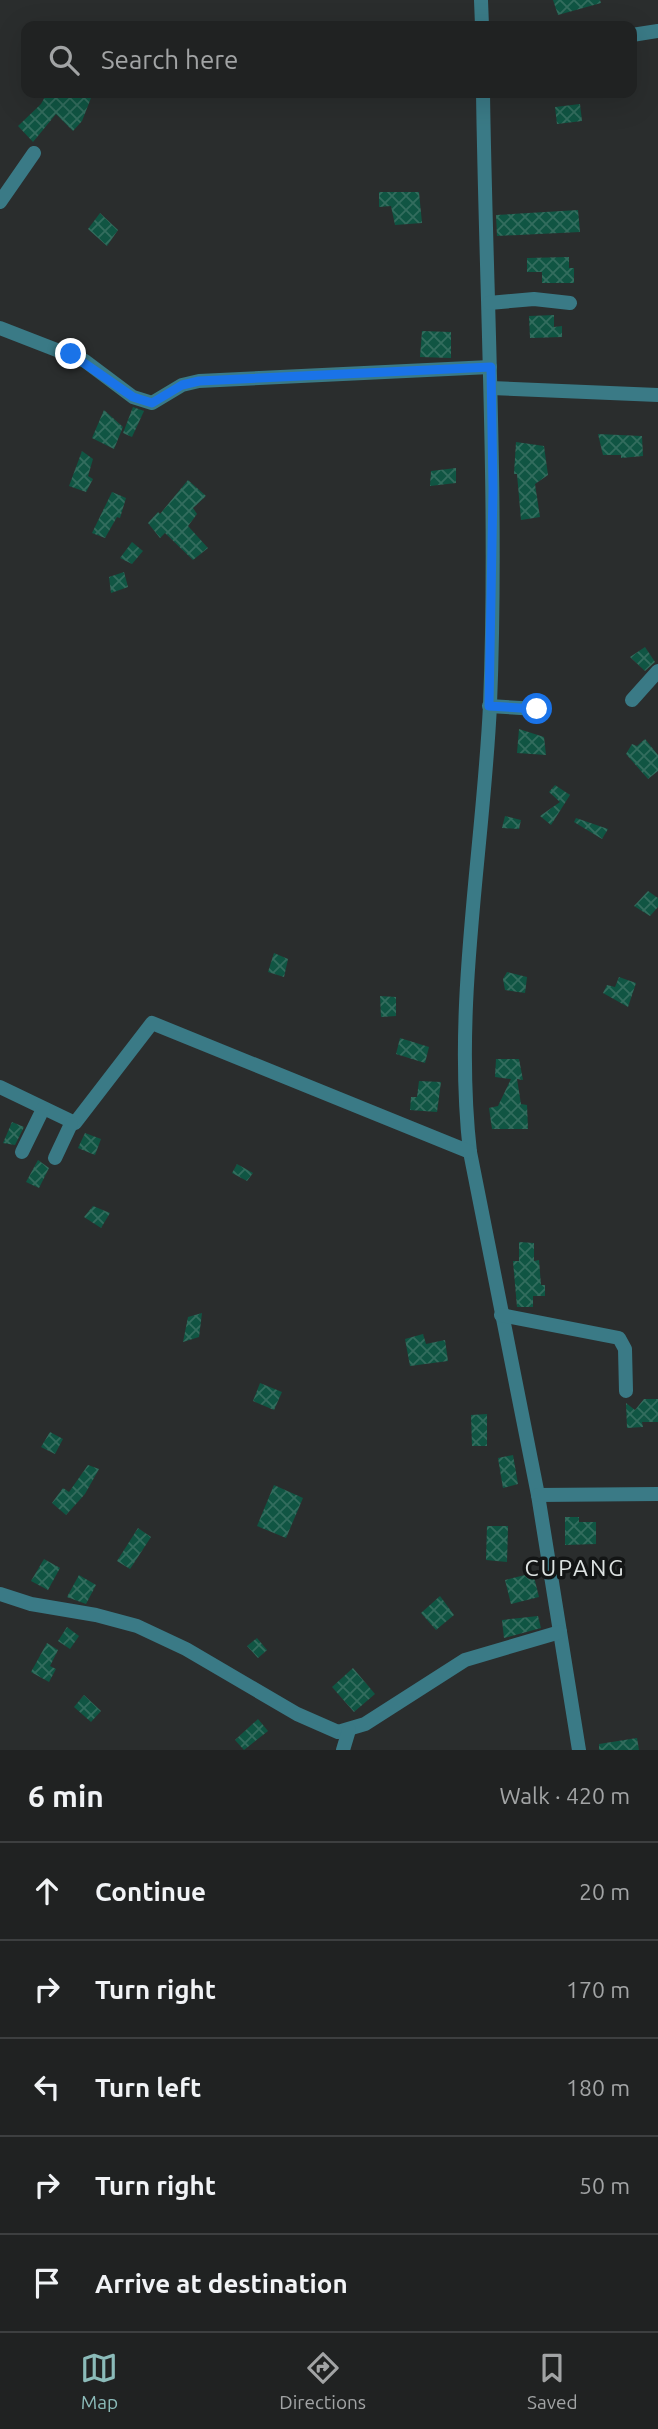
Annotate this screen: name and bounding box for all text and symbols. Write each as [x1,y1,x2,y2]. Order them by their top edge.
search box [21,21,637,98]
icon: search [45,41,83,79]
text: Search here [101,45,238,74]
route end [55,338,86,369]
route start [521,693,552,724]
district label: CUPANG [524,1555,626,1580]
text: 6 min [28,1779,104,1813]
text: Walk · 420 m [499,1783,630,1808]
icon: ahead [28,1872,66,1910]
text: Continue [95,1877,206,1906]
text: 20 m [579,1879,630,1904]
icon: right [28,1970,66,2008]
text: Turn right [95,1975,216,2004]
text: 170 m [566,1977,630,2002]
icon: left [28,2068,66,2106]
text: Turn left [95,2073,201,2102]
text: 180 m [566,2075,630,2100]
icon: right [28,2166,66,2204]
text: Turn right [95,2171,216,2200]
text: 50 m [579,2173,630,2198]
icon: arrive [28,2264,66,2302]
text: Arrive at destination [95,2269,348,2298]
tab: Map [80,2349,118,2413]
tab: Directions [279,2349,366,2413]
tab: Saved [527,2349,578,2413]

